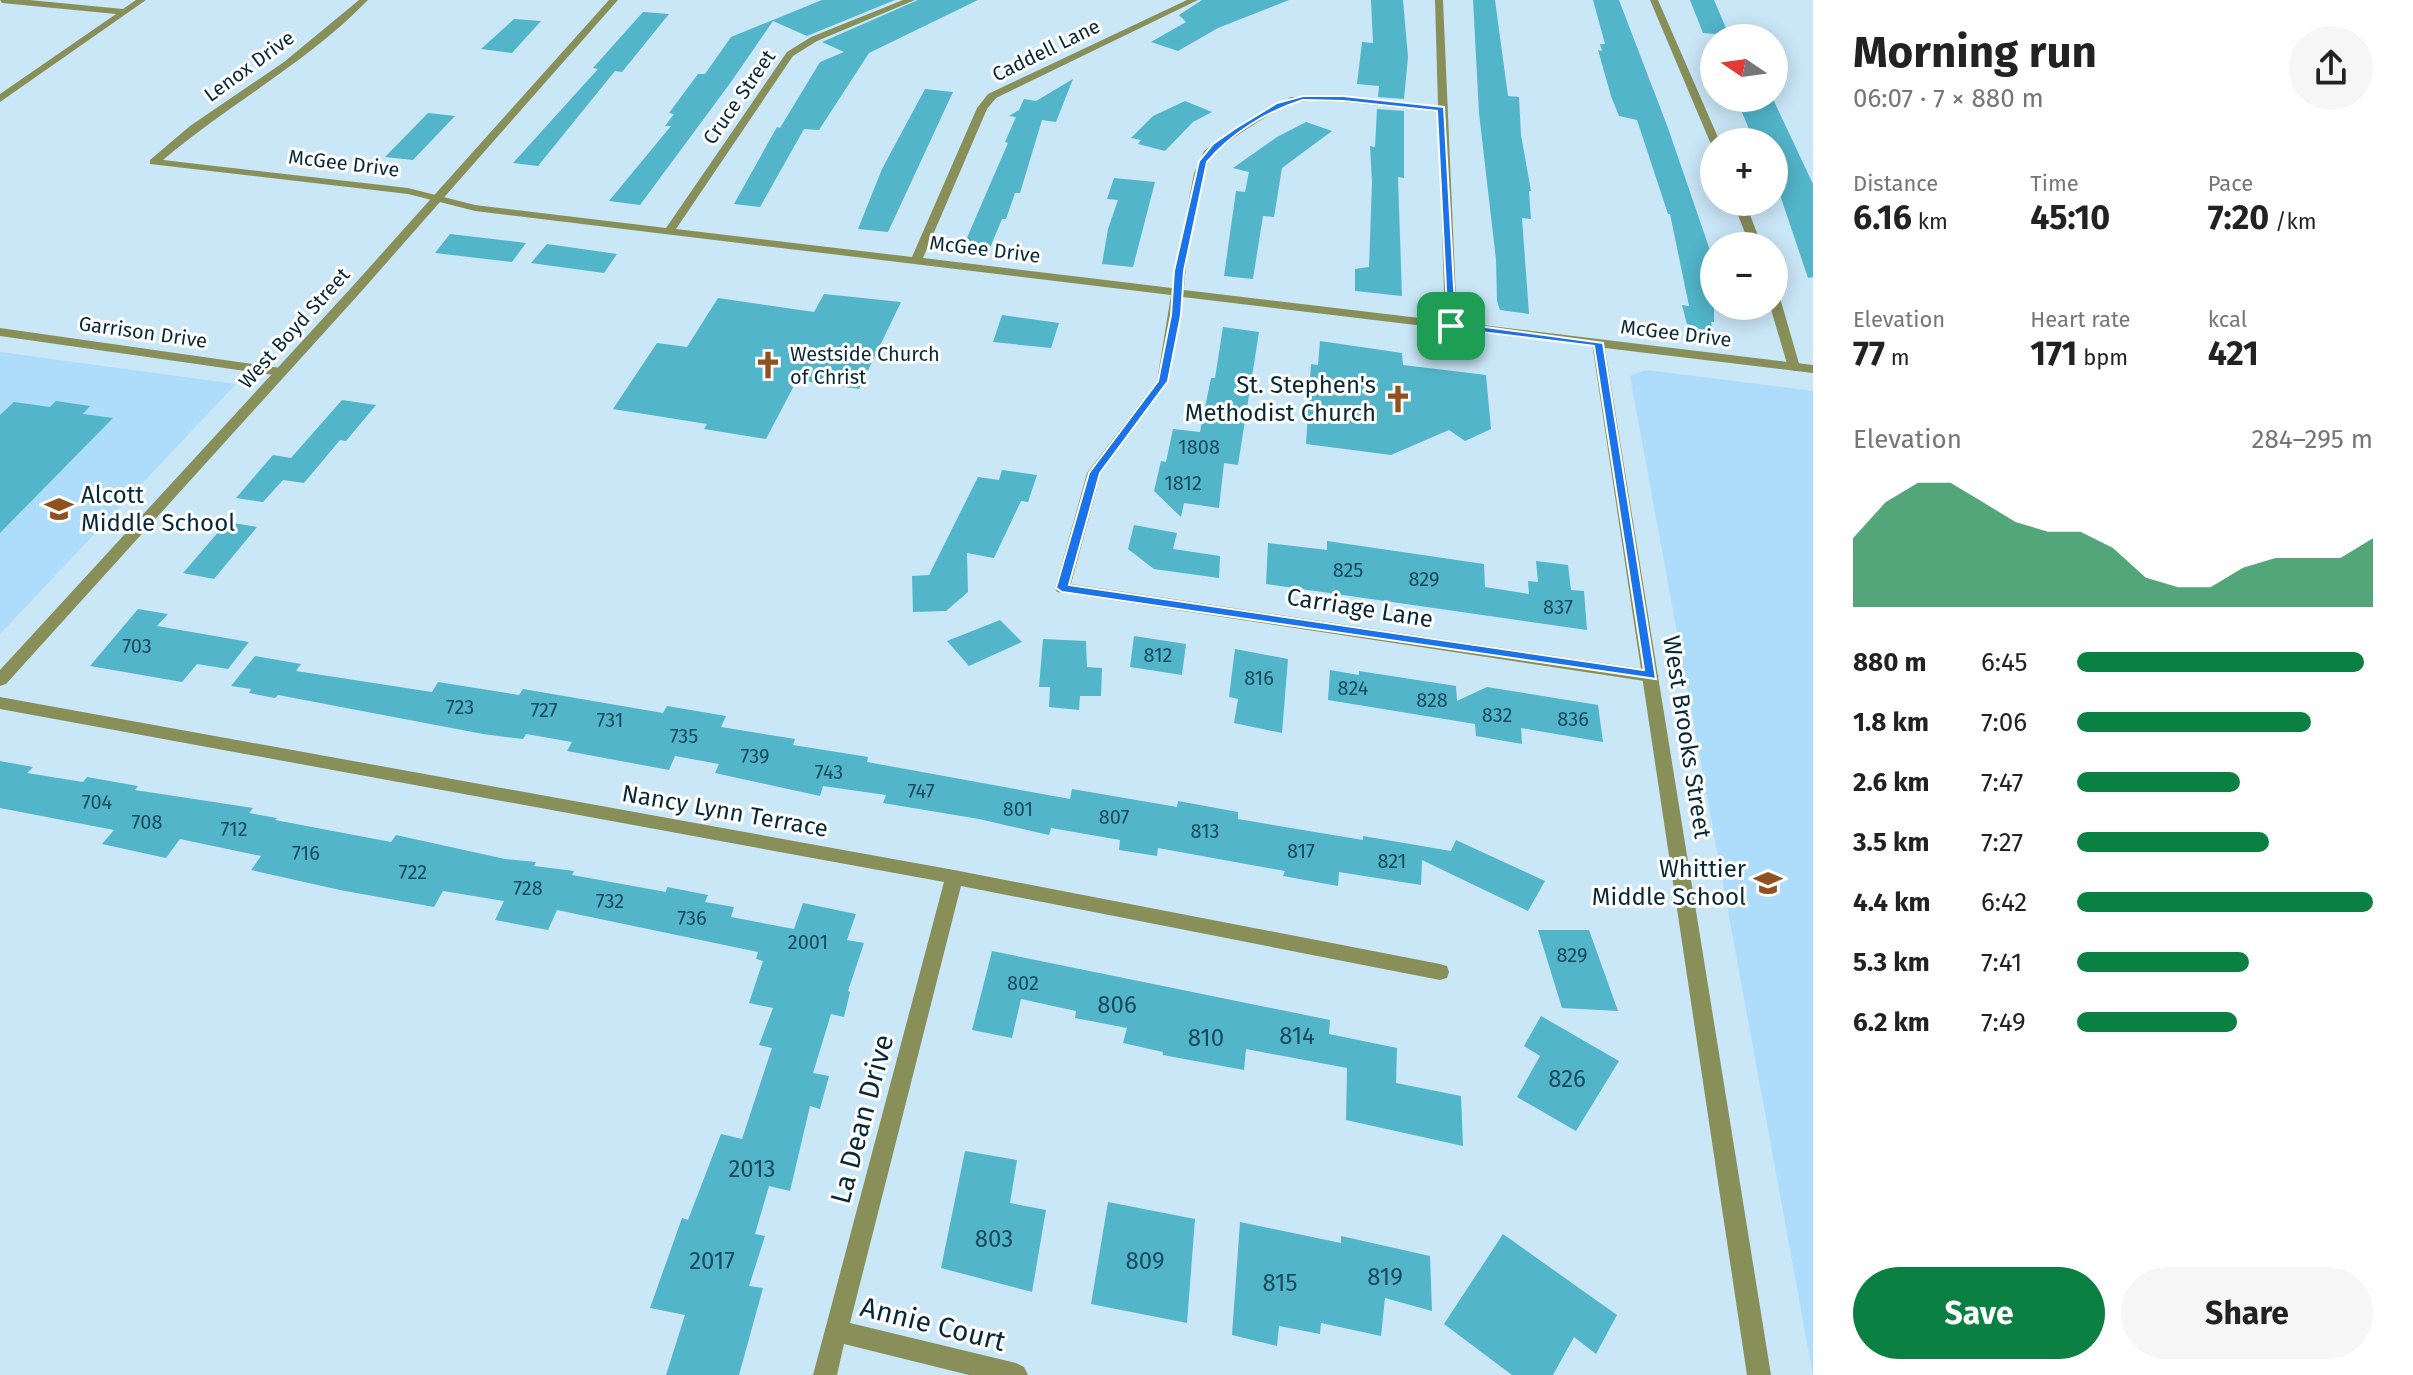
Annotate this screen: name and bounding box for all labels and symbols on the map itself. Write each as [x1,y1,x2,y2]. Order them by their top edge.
street label: Caddell Lane [988,14,1104,86]
north arrow [1700,24,1788,112]
street label: Lenox Drive [199,25,299,107]
street label: Cruce Street [698,44,781,149]
street label: McGee Drive [287,144,401,182]
street label: McGee Drive [928,230,1042,268]
street label: West Boyd Street [234,262,355,393]
pin [1417,292,1485,360]
street label: Garrison Drive [77,311,209,353]
street label: McGee Drive [1619,314,1733,352]
place label: Westside Church of Christ [790,342,940,389]
church icon: Westside Church of Christ [753,350,783,380]
place label: St. Stephen's Methodist Church [1185,371,1376,427]
church icon: St. Stephen's Methodist Church [1383,384,1413,414]
house number: 1808 [1178,435,1220,459]
house number: 1812 [1164,471,1202,495]
place label: Alcott Middle School [81,481,235,537]
school or university icon: Alcott Middle School [44,494,74,524]
house number: 825 [1333,558,1363,582]
house number: 829 [1408,567,1440,591]
street label: Carriage Lane [1285,583,1435,633]
house number: 837 [1543,595,1573,619]
house number: 703 [122,634,152,658]
street label: West Brooks Street [1657,634,1717,841]
house number: 812 [1144,643,1172,667]
house number: 816 [1244,666,1274,690]
house number: 824 [1338,676,1369,700]
house number: 828 [1416,688,1448,712]
house number: 723 [446,695,474,719]
house number: 727 [530,698,558,722]
house number: 832 [1482,703,1512,727]
house number: 836 [1557,707,1589,731]
house number: 731 [597,708,623,732]
house number: 735 [670,724,698,748]
house number: 739 [741,744,769,768]
house number: 743 [815,760,843,784]
street label: Nancy Lynn Terrace [620,779,830,843]
house number: 747 [907,779,935,803]
house number: 704 [82,790,113,814]
house number: 801 [1003,797,1033,821]
house number: 807 [1099,805,1129,829]
house number: 708 [132,810,162,834]
house number: 712 [220,817,248,841]
house number: 813 [1190,819,1220,843]
house number: 817 [1287,839,1315,863]
house number: 716 [292,841,320,865]
house number: 821 [1378,849,1406,873]
place label: Whittier Middle School [1592,855,1747,911]
house number: 722 [399,860,427,884]
school or university icon: Whittier Middle School [1753,868,1783,898]
house number: 728 [513,876,543,900]
house number: 732 [596,889,624,913]
house number: 736 [677,906,707,930]
house number: 2001 [788,930,828,954]
house number: 829 [1556,943,1588,967]
house number: 802 [1007,971,1039,995]
house number: 806 [1097,991,1137,1019]
house number: 814 [1279,1022,1315,1050]
house number: 810 [1188,1024,1224,1052]
street label: La Dean Drive [824,1031,900,1207]
house number: 826 [1548,1065,1586,1093]
house number: 2013 [728,1155,776,1183]
house number: 803 [975,1225,1013,1253]
house number: 2017 [689,1247,735,1275]
house number: 809 [1126,1247,1164,1275]
house number: 819 [1367,1263,1403,1291]
house number: 815 [1263,1269,1297,1297]
street label: Annie Court [857,1290,1010,1358]

